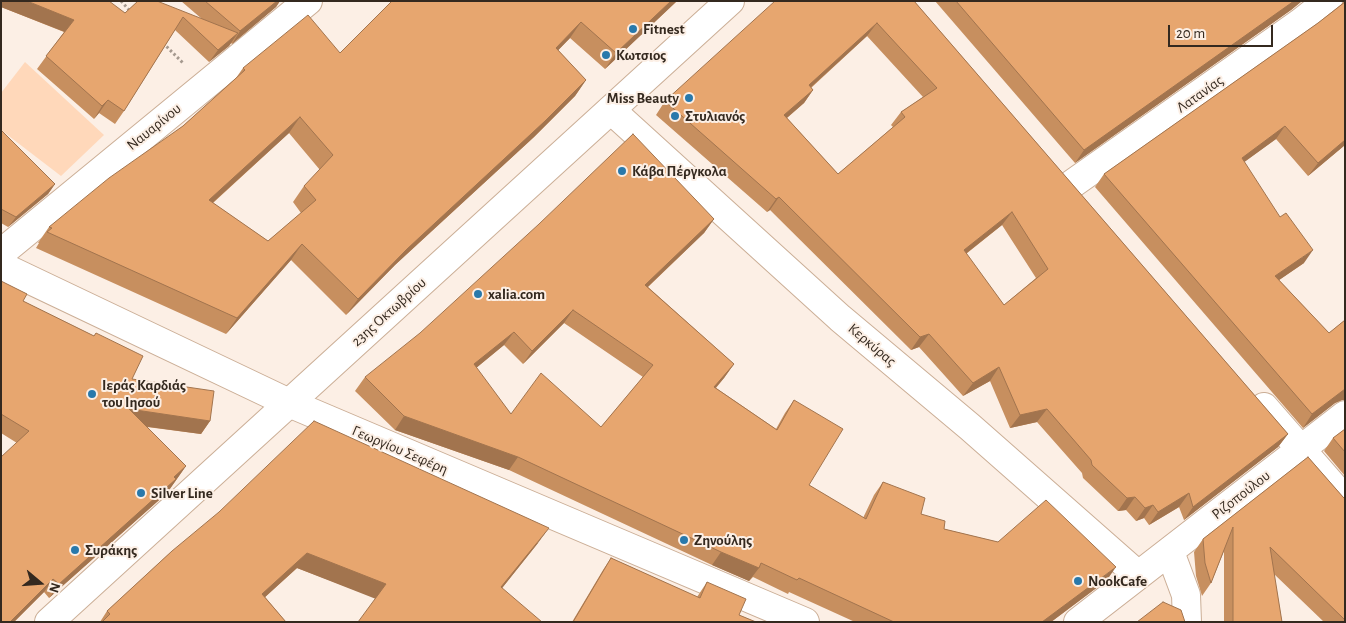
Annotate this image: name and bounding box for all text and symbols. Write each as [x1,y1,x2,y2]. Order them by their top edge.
scale bar [1171,15,1276,47]
place label: Fitnest [643,20,685,38]
marker: Fitnest [627,23,639,35]
text: 20 m [1176,26,1205,41]
place label: Κωτσιος [616,46,666,64]
marker: Κωτσιος [600,49,612,61]
street label: Λατανίας [1173,71,1227,117]
place label: Miss Beauty [607,89,679,107]
marker: Miss Beauty [683,92,695,104]
street label: Ναυαρίνου [123,100,185,154]
place label: Στυλιανός [685,107,745,125]
marker: Στυλιανός [669,110,681,122]
place label: Κάβα Πέργκολα [632,162,727,180]
marker: Κάβα Πέργκολα [616,165,628,177]
street label: 23ης Οκτωβρίου [348,274,430,350]
place label: xalia.com [488,285,545,303]
marker: xalia.com [472,288,484,300]
street label: Κερκύρας [844,320,900,370]
place label: Ιεράς Καρδιάς του Ιησού [102,376,186,411]
marker: Ιεράς Καρδιάς του Ιησού [86,388,98,400]
street label: Γεωργίου Σεφέρη [349,422,451,478]
street label: Ριζοπούλου [1208,467,1274,523]
place label: Silver Line [151,484,213,502]
marker: Silver Line [135,487,147,499]
place label: Ζηνούλης [694,531,752,549]
marker: Ζηνούλης [678,534,690,546]
place label: Συράκης [85,541,137,559]
marker: Συράκης [69,544,81,556]
north arrow [15,558,65,608]
place label: NookCafe [1088,572,1147,590]
marker: NookCafe [1072,575,1084,587]
text: N [46,581,62,594]

